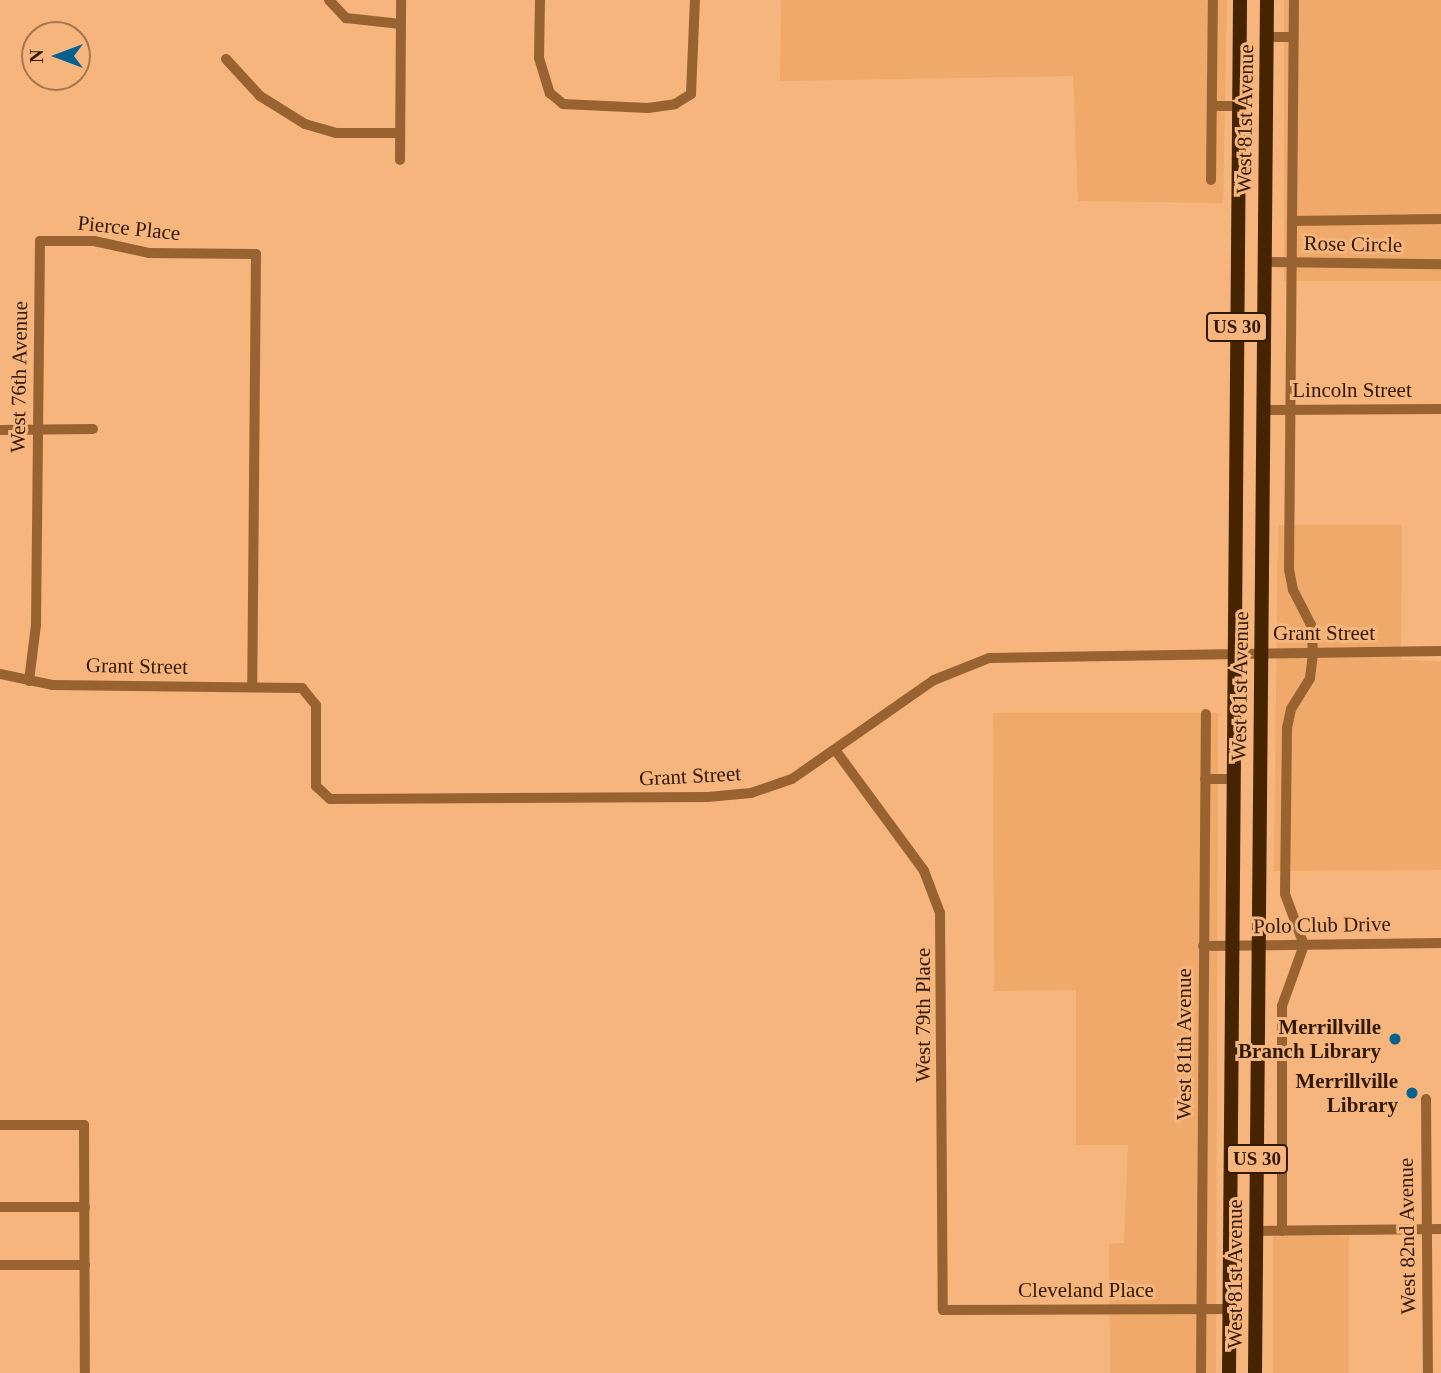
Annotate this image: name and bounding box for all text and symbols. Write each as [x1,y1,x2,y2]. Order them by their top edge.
north arrow [21,21,91,91]
street label: West 81st Avenue [1231,43,1259,195]
text: N [26,49,47,63]
street label: Pierce Place [76,210,182,246]
street label: Rose Circle [1304,231,1402,257]
street label: West 76th Avenue [5,300,33,454]
road number: US 30 [1206,312,1268,342]
street label: Lincoln Street [1292,377,1412,403]
street label: West 81st Avenue [1226,610,1254,762]
street label: Grant Street [1273,620,1375,646]
street label: Grant Street [86,653,188,679]
street label: Grant Street [638,761,742,791]
street label: Polo Club Drive [1253,911,1391,939]
street label: West 79th Place [910,948,936,1082]
street label: West 81th Avenue [1171,967,1197,1121]
place label: Merrillville Branch Library [1238,1014,1381,1064]
marker: Merrillville Branch Library [1387,1031,1403,1047]
place label: Merrillville Library [1295,1068,1398,1118]
marker: Merrillville Library [1404,1085,1420,1101]
road number: US 30 [1226,1144,1288,1175]
street label: West 82nd Avenue [1393,1157,1421,1315]
street label: West 81st Avenue [1222,1199,1248,1349]
street label: Cleveland Place [1018,1277,1154,1303]

